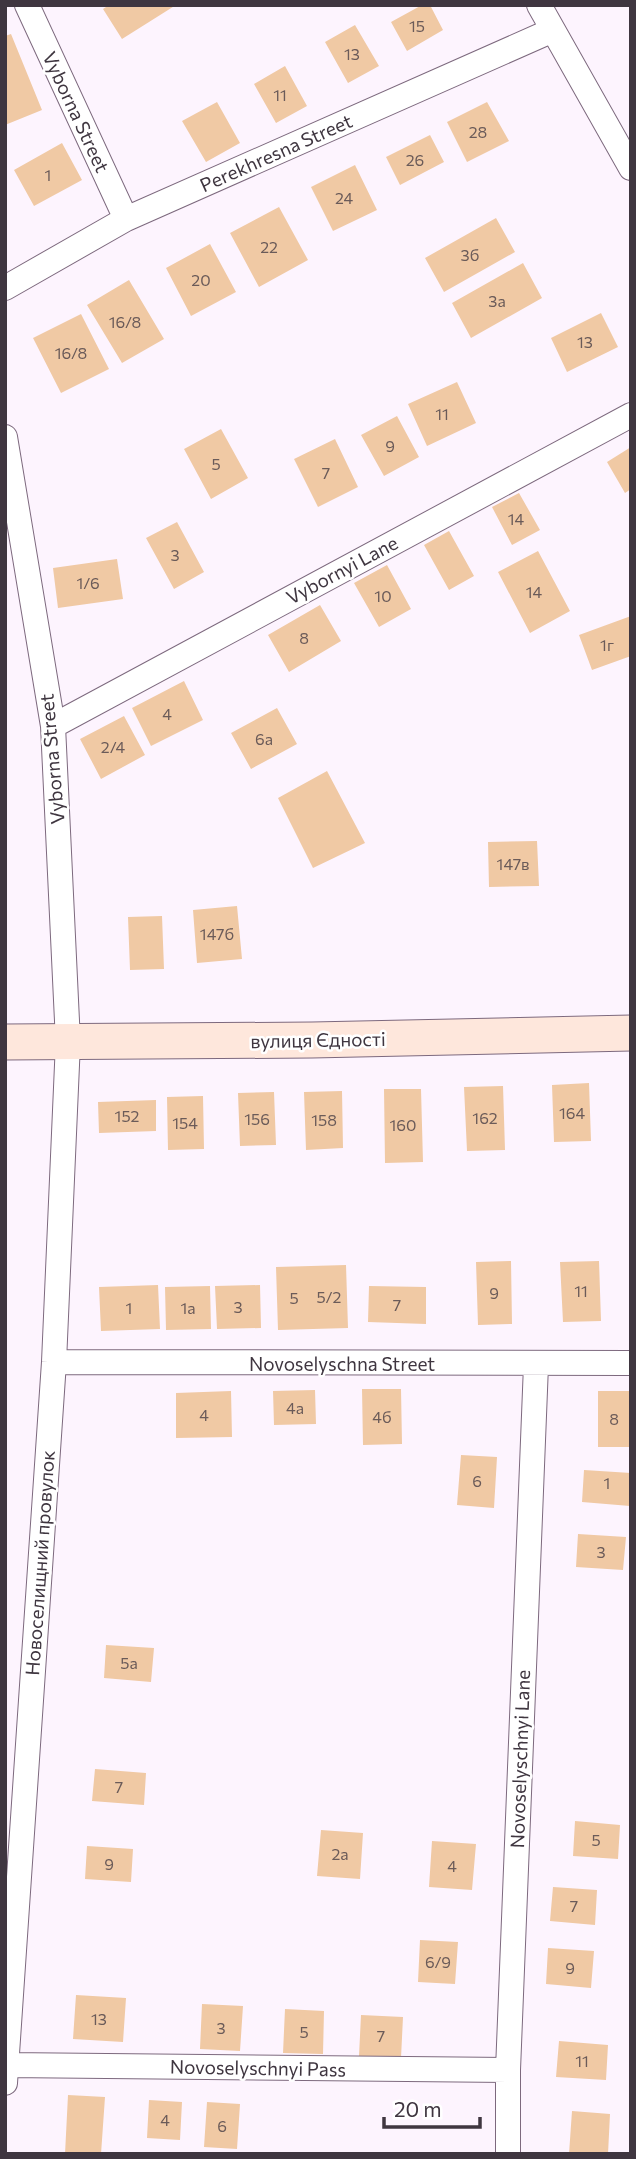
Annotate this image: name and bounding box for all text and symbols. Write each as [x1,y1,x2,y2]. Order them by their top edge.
house number: 15 [409,16,425,35]
house number: 13 [344,44,360,63]
street label: Vyborna Street [38,48,115,176]
house number: 11 [273,85,287,104]
street label: Perekhresna Street [196,109,356,196]
house number: 28 [469,122,487,141]
house number: 26 [406,150,424,169]
house number: 1 [45,165,51,184]
house number: 24 [335,188,353,207]
house number: 22 [260,237,278,256]
house number: 3б [461,245,479,264]
house number: 20 [191,270,211,289]
house number: 3а [488,291,506,310]
house number: 16/8 [109,312,141,331]
house number: 13 [577,332,593,351]
house number: 16/8 [55,343,87,362]
house number: 11 [435,404,449,423]
house number: 9 [385,436,395,455]
house number: 5 [211,454,221,473]
house number: 7 [322,463,330,482]
house number: 14 [508,509,525,528]
street label: Vybornyi Lane [282,530,402,609]
house number: 3 [170,545,180,564]
house number: 1/6 [76,573,100,592]
house number: 14 [526,582,543,601]
house number: 10 [374,586,392,605]
house number: 8 [299,628,309,647]
house number: 1г [600,635,614,654]
street label: Vyborna Street [34,693,69,825]
house number: 4 [162,704,172,723]
house number: 6а [255,729,273,748]
house number: 2/4 [101,737,126,756]
house number: 147в [497,854,529,873]
house number: 147б [200,924,234,943]
street label: вулиця Єдності [250,1027,386,1052]
house number: 164 [559,1103,585,1122]
house number: 152 [115,1106,140,1125]
house number: 162 [472,1108,498,1127]
house number: 156 [244,1109,270,1128]
house number: 158 [311,1110,337,1129]
house number: 154 [172,1113,198,1132]
house number: 160 [390,1115,417,1134]
house number: 11 [574,1281,588,1300]
house number: 9 [489,1283,499,1302]
house number: 5/2 [317,1287,342,1306]
house number: 5 [289,1288,299,1307]
house number: 7 [393,1295,401,1314]
house number: 3 [233,1297,243,1316]
house number: 1 [126,1298,132,1317]
house number: 1а [180,1298,196,1317]
street label: Novoselyschna Street [249,1352,435,1375]
house number: 4а [286,1398,304,1417]
house number: 4 [199,1405,209,1424]
house number: 4б [372,1407,392,1426]
house number: 8 [609,1409,619,1428]
street label: Новоселищний провулок [20,1450,59,1676]
house number: 6 [472,1471,482,1490]
house number: 1 [604,1473,610,1492]
house number: 3 [596,1542,606,1561]
house number: 5а [120,1653,138,1672]
street label: Novoselyschnyi Lane [505,1669,534,1849]
house number: 7 [115,1777,123,1796]
house number: 5 [591,1830,601,1849]
house number: 2а [331,1844,349,1863]
house number: 9 [104,1854,114,1873]
house number: 4 [447,1856,457,1875]
house number: 7 [570,1896,578,1915]
house number: 6/9 [425,1952,451,1971]
house number: 9 [565,1958,575,1977]
house number: 13 [91,2009,107,2028]
house number: 3 [216,2018,226,2037]
house number: 5 [299,2022,309,2041]
house number: 7 [377,2026,385,2045]
house number: 11 [575,2051,589,2070]
street label: Novoselyschnyi Pass [170,2054,346,2081]
scale bar [384,2086,480,2130]
text: 20 m [394,2096,442,2121]
house number: 4 [160,2110,170,2129]
house number: 6 [217,2116,227,2135]

